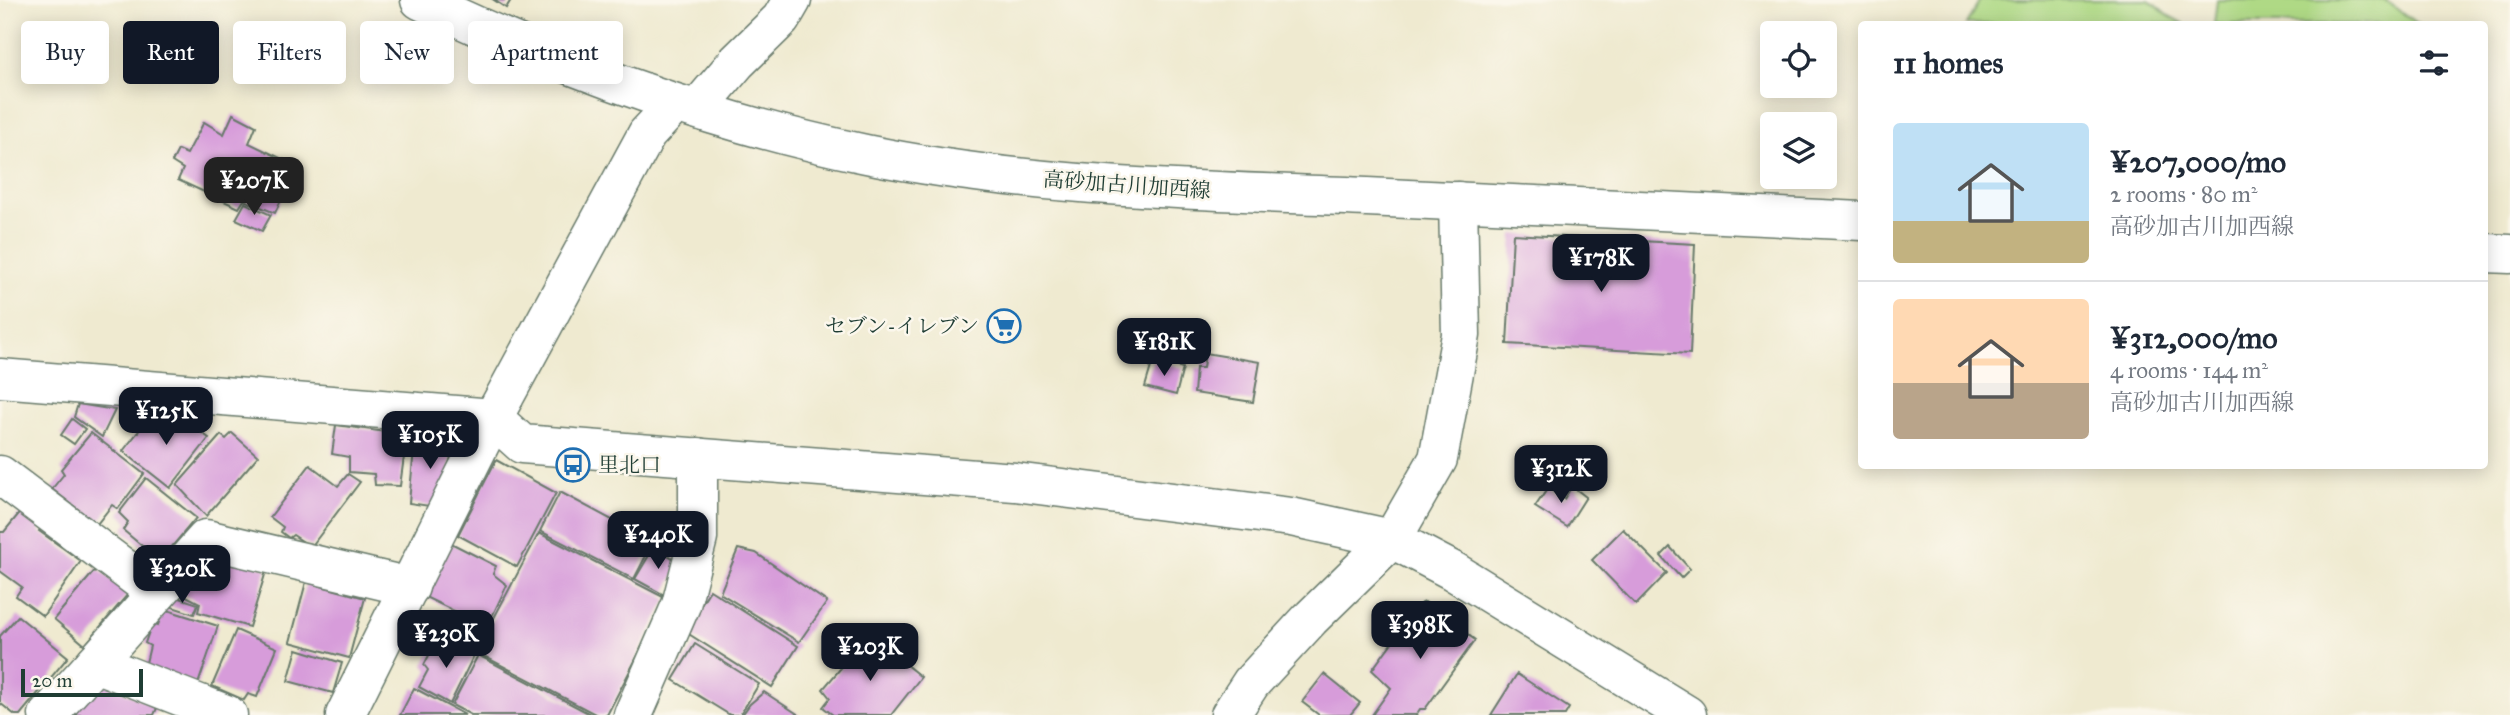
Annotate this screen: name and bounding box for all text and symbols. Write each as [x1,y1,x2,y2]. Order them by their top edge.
chip: Buy [21,21,109,84]
chip: Rent [123,21,219,84]
chip: Filters [233,21,346,84]
chip: New [360,21,454,84]
chip: Apartment [468,21,623,84]
map controls [1760,21,1837,189]
button: locate [1760,21,1837,98]
icon: filters [2415,44,2453,82]
text: 11 homes [1893,45,2004,81]
button: layers [1760,112,1837,189]
text: ¥207,000/mo [2110,144,2286,180]
icon: home [1949,151,2033,235]
pin: ¥207K [205,158,303,217]
text: ¥207K [220,166,288,194]
street label: 高砂加古川加西線 [1042,166,1212,204]
text: 2 rooms · 80 m² [2110,180,2257,208]
text: 高砂加古川加西線 [2110,212,2294,240]
pin: ¥178K [1552,234,1650,294]
text: ¥178K [1568,243,1634,271]
supermarket icon: セブン-イレブン [985,307,1023,345]
place label: セブン-イレブン [825,313,979,339]
pin: ¥181K [1115,318,1213,378]
text: ¥312,000/mo [2110,320,2278,356]
text: ¥181K [1133,327,1195,355]
icon: home [1949,327,2033,411]
text: 4 rooms · 144 m² [2110,356,2268,384]
pin: ¥125K [117,388,215,447]
text: 高砂加古川加西線 [2110,388,2294,416]
text: ¥125K [135,396,197,424]
pin: ¥105K [381,412,479,471]
text: ¥105K [398,420,462,448]
bus stop icon: 里北口 [554,446,592,484]
pin: ¥312K [1512,446,1610,505]
place label: 里北口 [598,452,661,478]
text: ¥312K [1530,454,1592,482]
pin: ¥240K [609,512,707,571]
text: ¥240K [624,520,692,548]
pin: ¥320K [133,546,231,605]
text: ¥320K [149,554,215,582]
pin: ¥398K [1371,602,1469,661]
pin: ¥230K [397,610,495,670]
text: ¥398K [1387,610,1453,638]
text: ¥230K [413,619,479,647]
pin: ¥203K [821,624,919,683]
text: ¥203K [837,632,903,660]
scale bar [21,666,144,698]
text: 20 m [32,669,73,692]

